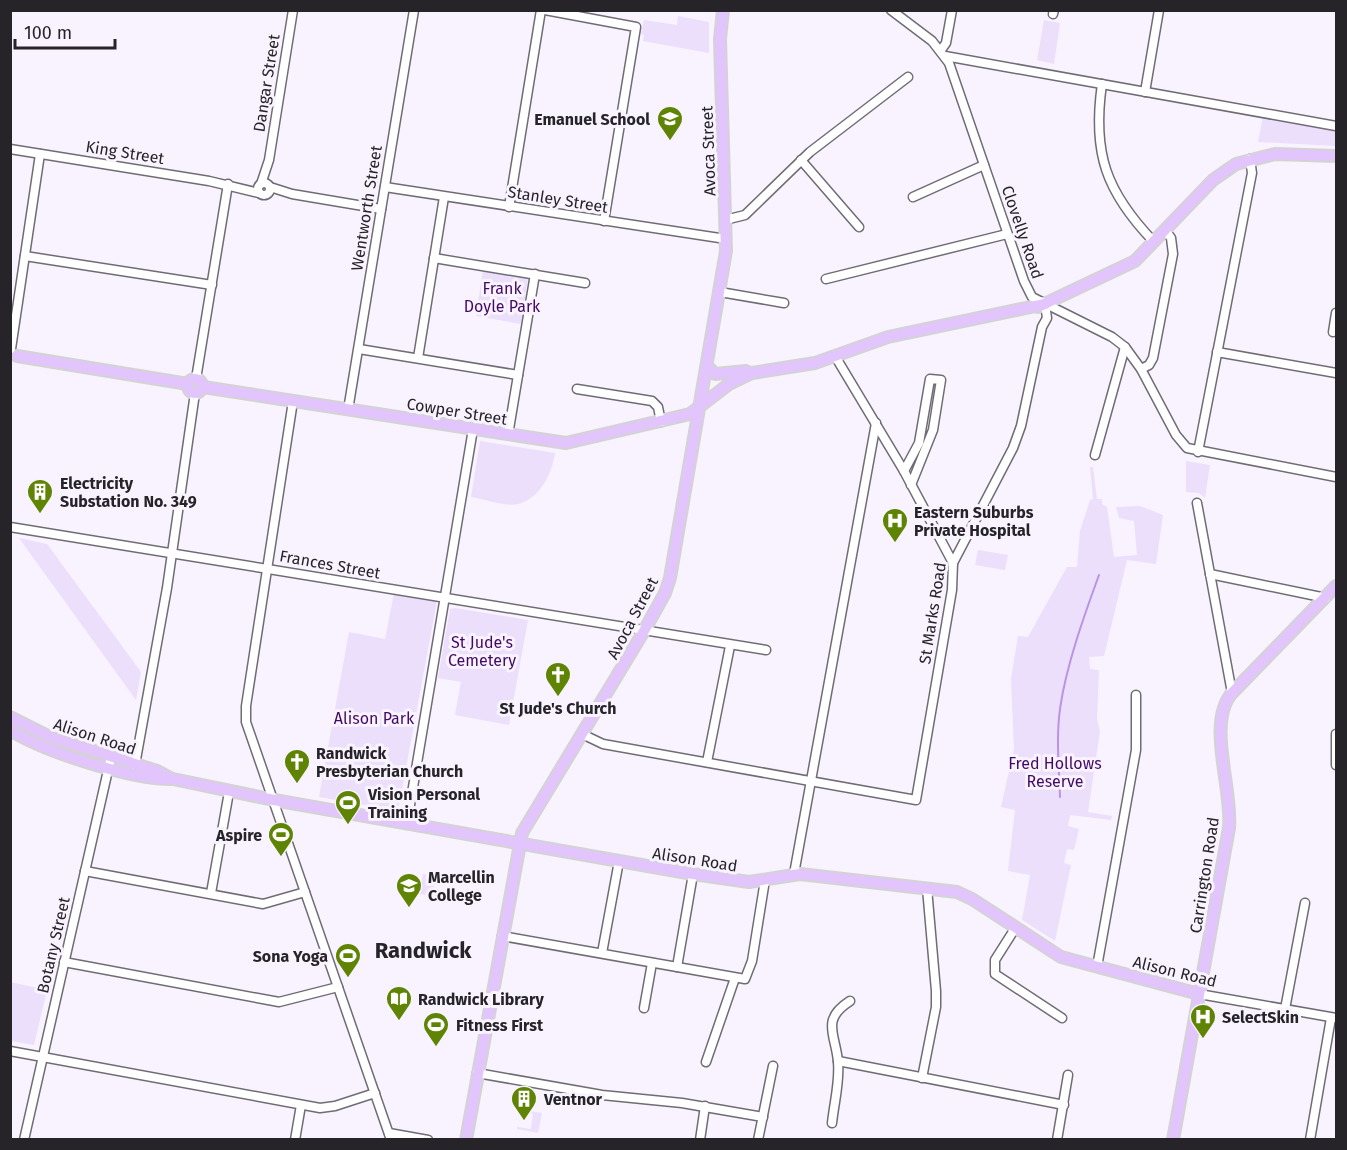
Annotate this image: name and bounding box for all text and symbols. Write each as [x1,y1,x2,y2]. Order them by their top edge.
scale bar [15,12,116,50]
text: 100 m [24,22,72,44]
street label: Dangar Street [249,33,284,133]
school or university icon: Emanuel School [655,104,685,142]
street label: Avoca Street [697,105,720,196]
place label: Emanuel School [534,110,650,129]
street label: King Street [84,137,166,168]
street label: Wentworth Street [347,144,386,272]
street label: Stanley Street [506,182,610,217]
street label: Clovelly Road [998,183,1047,281]
park label: Frank Doyle Park [464,279,541,316]
street label: Cowper Street [405,394,509,429]
place label: Electricity Substation No. 349 [60,474,197,511]
building icon: Electricity Substation No. 349 [25,477,55,515]
place label: Eastern Suburbs Private Hospital [914,503,1034,540]
hospital icon: Eastern Suburbs Private Hospital [880,506,910,544]
street label: Frances Street [278,546,382,583]
street label: St Marks Road [915,561,950,665]
street label: Avoca Street [603,574,662,663]
park label: St Jude's Cemetery [448,633,516,670]
church icon: St Jude's Church [543,660,573,698]
place label: St Jude's Church [499,699,617,718]
park label: Alison Park [334,709,415,728]
street label: Alison Road [51,714,139,759]
place label: Randwick Presbyterian Church [316,744,463,781]
church icon: Randwick Presbyterian Church [282,747,312,785]
park label: Fred Hollows Reserve [1008,754,1102,791]
place label: Vision Personal Training [367,785,480,822]
sports icon: Vision Personal Training [333,788,363,826]
street label: Carrington Road [1186,816,1223,935]
sports icon: Aspire [266,820,296,858]
place label: Aspire [215,826,262,845]
street label: Alison Road [651,843,739,876]
place label: Marcellin College [428,868,495,905]
school or university icon: Marcellin College [394,871,424,909]
street label: Botany Street [33,895,74,995]
district label: Randwick [375,937,472,964]
sports icon: Sona Yoga [333,941,363,979]
place label: Sona Yoga [253,947,328,966]
street label: Alison Road [1131,952,1219,991]
library icon: Randwick Library [384,984,414,1022]
place label: Randwick Library [418,990,544,1009]
hospital icon: SelectSkin [1188,1002,1218,1040]
place label: SelectSkin [1222,1008,1299,1027]
sports icon: Fitness First [421,1010,451,1048]
place label: Fitness First [456,1016,544,1035]
building icon: Ventnor [509,1084,539,1122]
place label: Ventnor [543,1090,603,1109]

